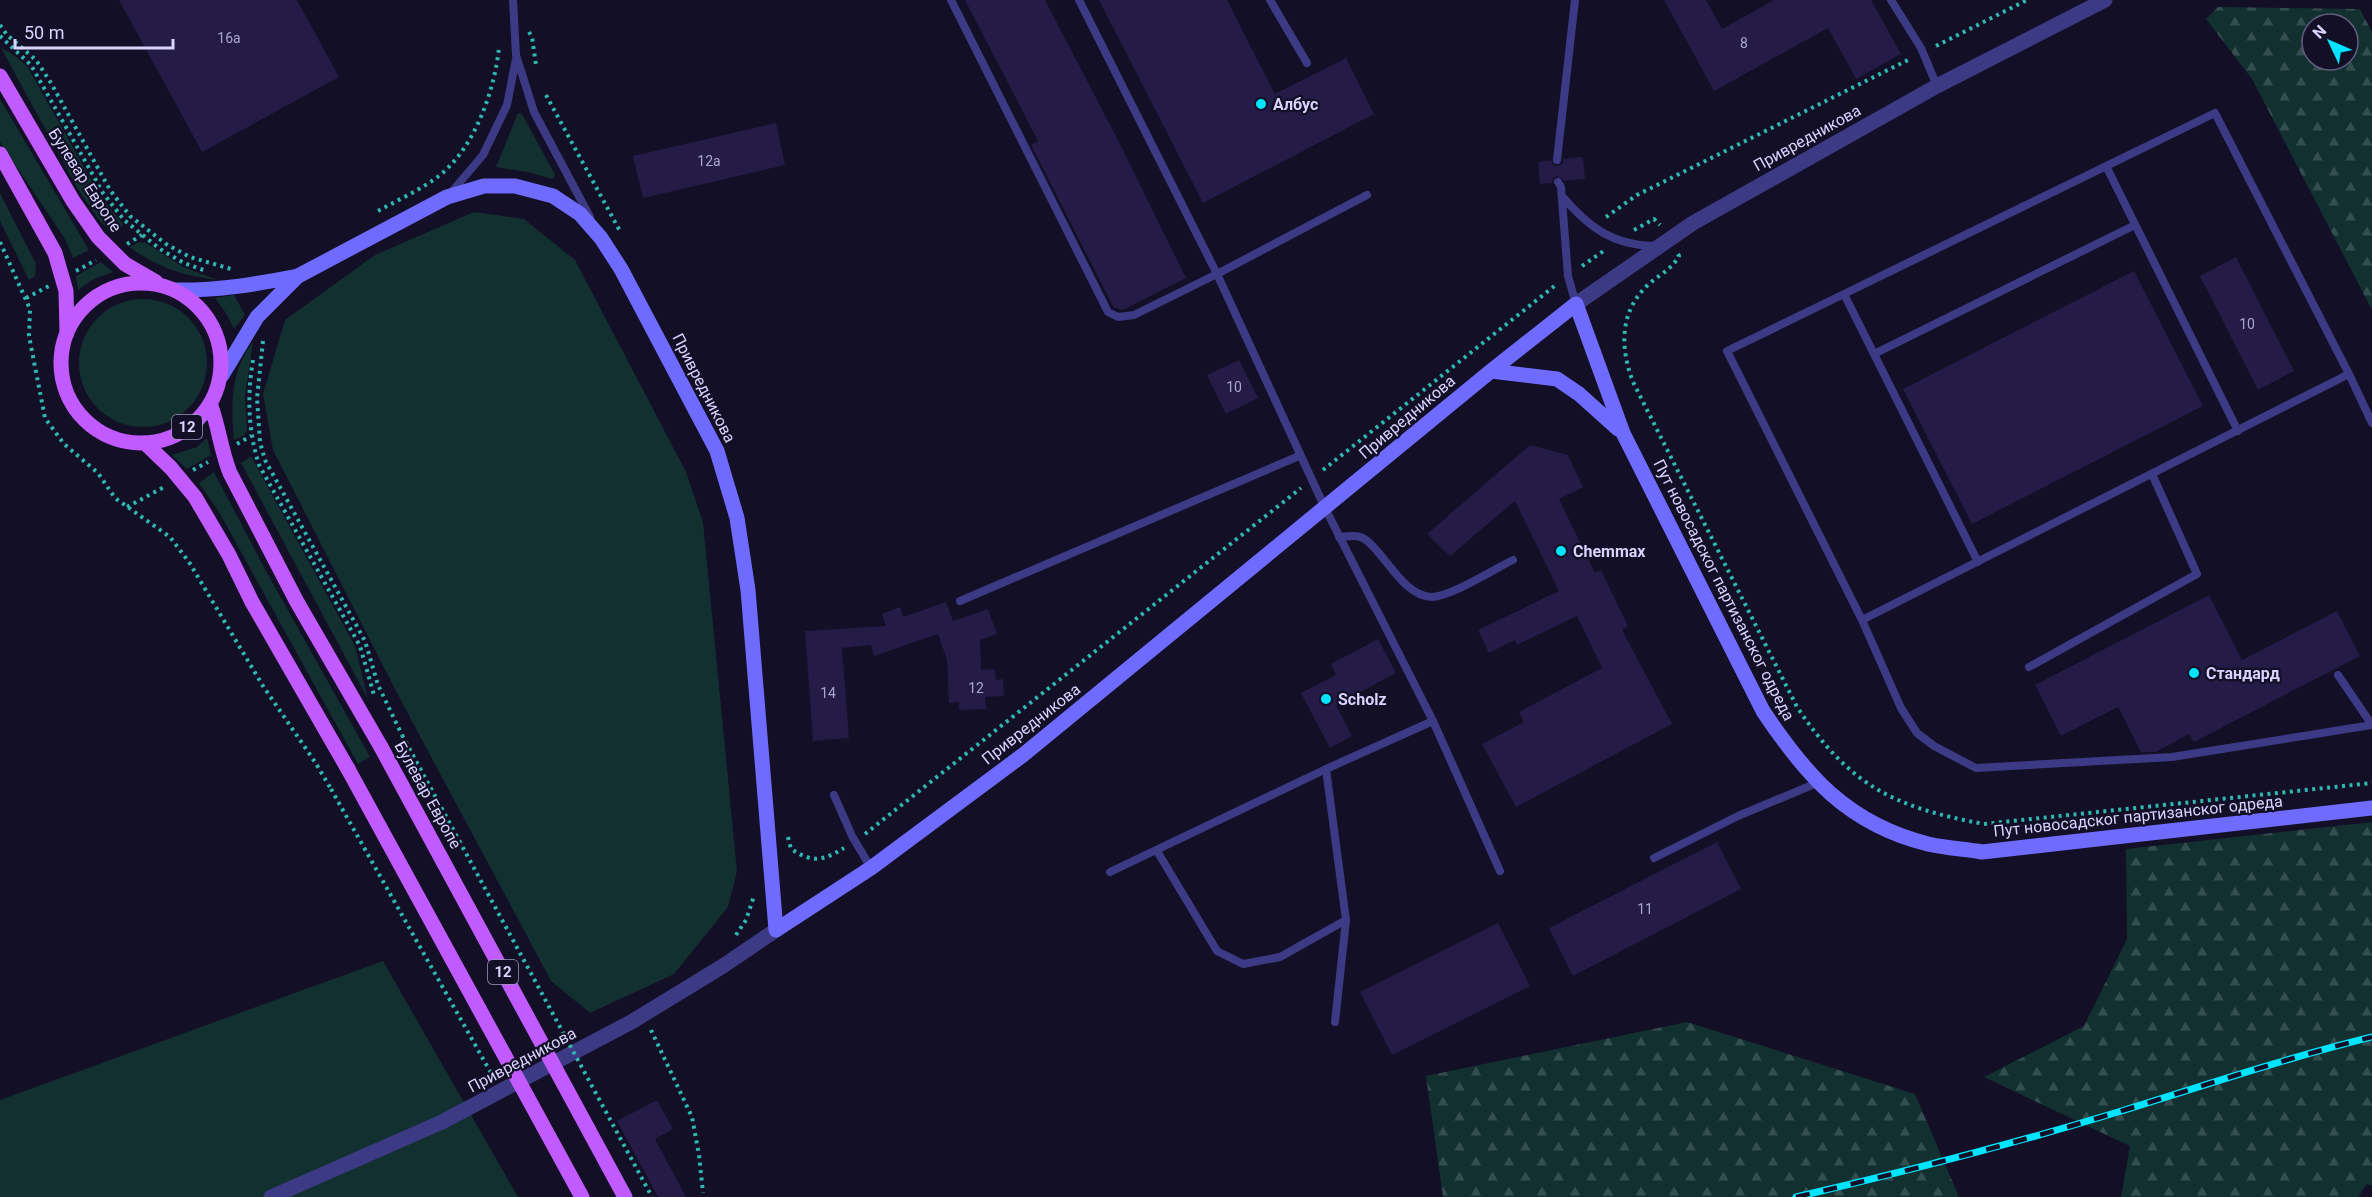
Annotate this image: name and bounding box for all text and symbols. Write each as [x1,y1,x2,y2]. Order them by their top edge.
scale bar [15,12,172,50]
north arrow [2300,12,2360,72]
text: N [2309,21,2330,43]
text: 50 m [24,22,64,43]
house number: 16a [217,30,241,46]
house number: 8 [1740,35,1748,51]
place label: Албус [1273,95,1318,114]
marker: Албус [1254,97,1268,111]
street label: Привредникова [1750,101,1864,175]
street label: Булевар Европе [44,125,126,235]
house number: 12a [697,153,721,169]
house number: 10 [2239,316,2255,332]
street label: Привредникова [668,330,740,446]
street label: Привредникова [1355,371,1459,463]
house number: 10 [1226,379,1242,395]
road number: 12 [172,415,202,439]
street label: Пут новосадског партизанског одреда [1650,456,1798,724]
place label: Chemmax [1573,542,1646,561]
marker: Chemmax [1554,544,1568,558]
place label: Стандард [2206,664,2280,683]
marker: Стандард [2187,666,2201,680]
house number: 12 [968,680,984,696]
street label: Привредникова [978,680,1084,768]
house number: 14 [820,685,836,701]
place label: Scholz [1338,690,1387,709]
marker: Scholz [1319,692,1333,706]
street label: Булевар Европе [391,738,465,852]
street label: Пут новосадског партизанског одреда [1992,791,2284,841]
house number: 11 [1637,901,1653,917]
road number: 12 [488,960,518,984]
street label: Привредникова [465,1023,579,1097]

